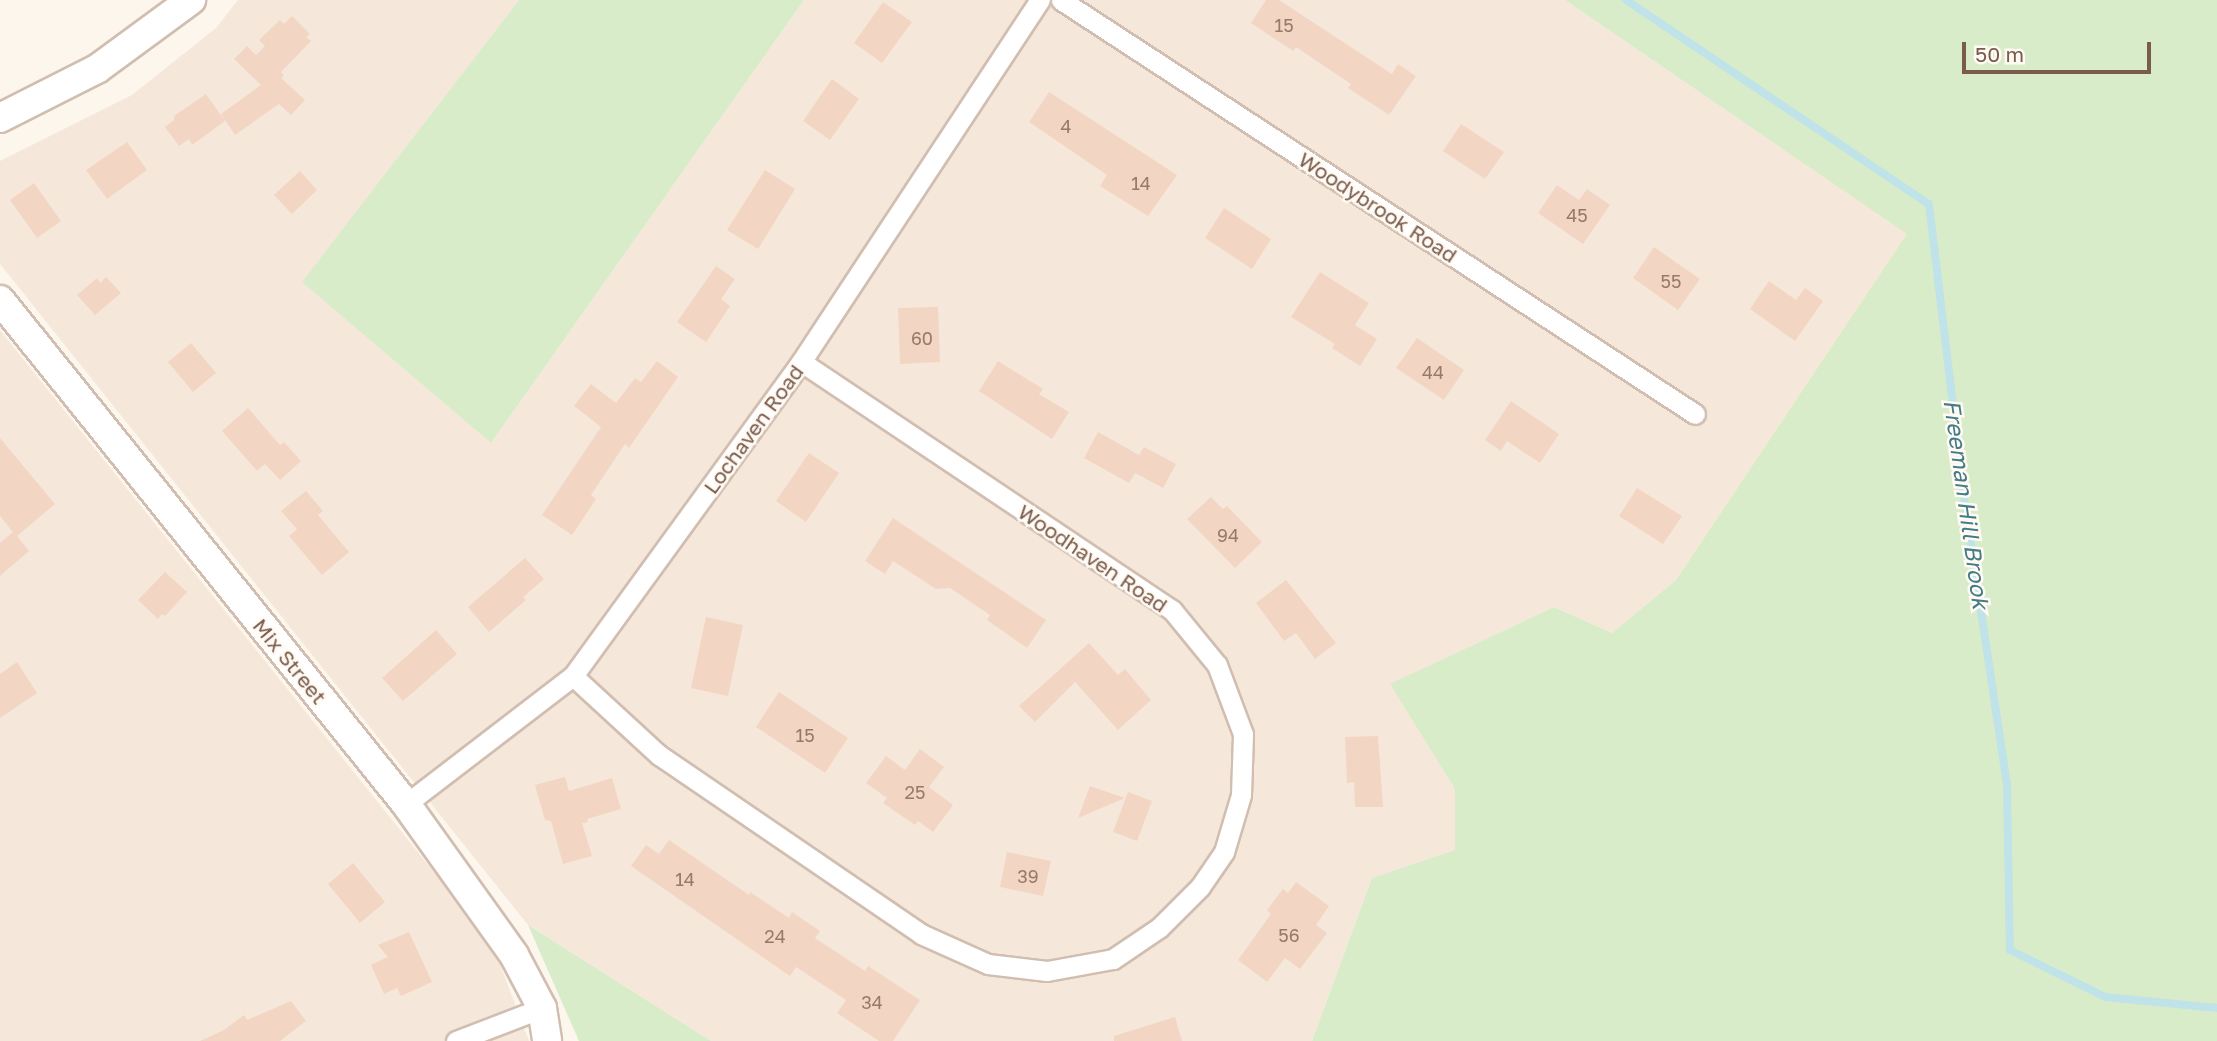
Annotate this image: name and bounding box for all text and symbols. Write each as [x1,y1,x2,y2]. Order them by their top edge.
house number: 15 [1274,14,1294,36]
scale bar [1965,28,2154,72]
text: 50 m [1975,41,2024,67]
house number: 4 [1061,115,1071,137]
street label: Woodybrook Road [1294,146,1462,268]
house number: 14 [1131,172,1151,194]
house number: 45 [1566,204,1588,226]
house number: 55 [1661,270,1681,292]
house number: 60 [911,327,933,349]
street label: Lochaven Road [698,360,808,498]
house number: 44 [1422,361,1444,383]
water label: Freeman Hill Brook [1939,398,1995,610]
street label: Woodhaven Road [1013,499,1173,617]
house number: 94 [1217,524,1239,546]
street label: Mix Street [248,613,332,709]
house number: 15 [795,724,815,746]
house number: 25 [905,781,925,803]
house number: 39 [1017,865,1039,887]
house number: 14 [675,868,695,890]
house number: 56 [1278,924,1300,946]
house number: 24 [764,925,786,947]
house number: 34 [861,991,883,1013]

